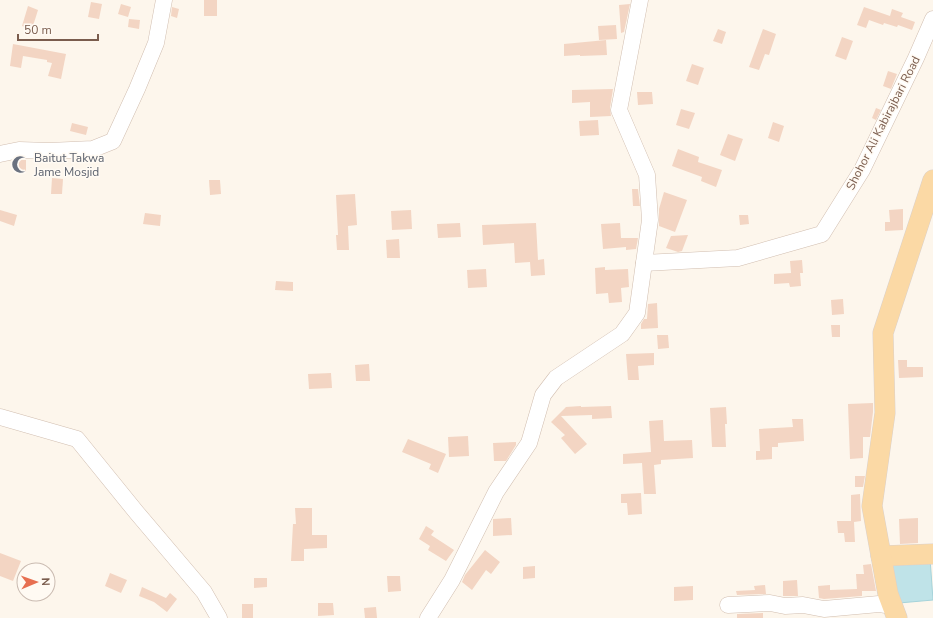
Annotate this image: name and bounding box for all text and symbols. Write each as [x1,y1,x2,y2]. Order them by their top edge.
scale bar [18,16,98,42]
text: 50 m [24,22,52,38]
street label: Shohor Ali Kabirajbari Road [842,53,924,193]
place label: Baitut Takwa Jame Mosjid [33,150,104,180]
mosque icon: Baitut Takwa Jame Mosjid [11,155,31,175]
north arrow [16,562,56,602]
text: N [38,577,53,586]

